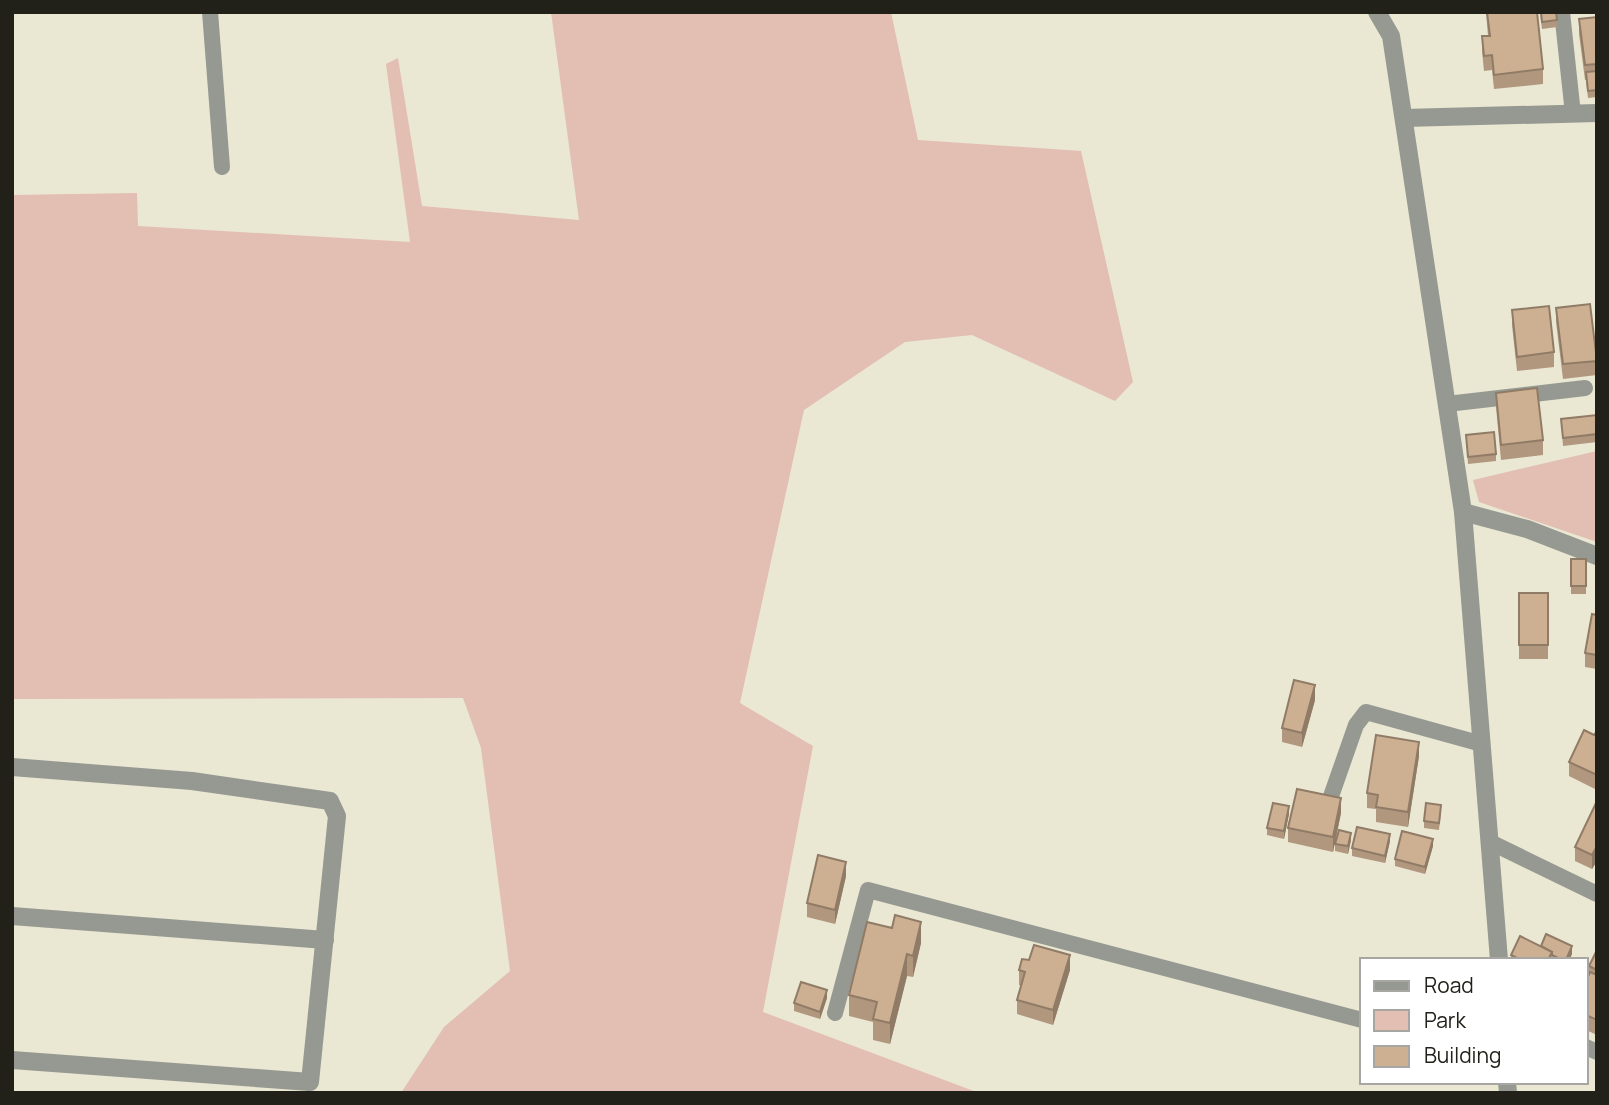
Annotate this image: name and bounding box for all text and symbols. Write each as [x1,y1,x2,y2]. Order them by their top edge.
legend [1360,958,1588,1084]
text: Road [1424,971,1474,999]
text: Park [1424,1006,1466,1034]
text: Building [1424,1041,1501,1069]

